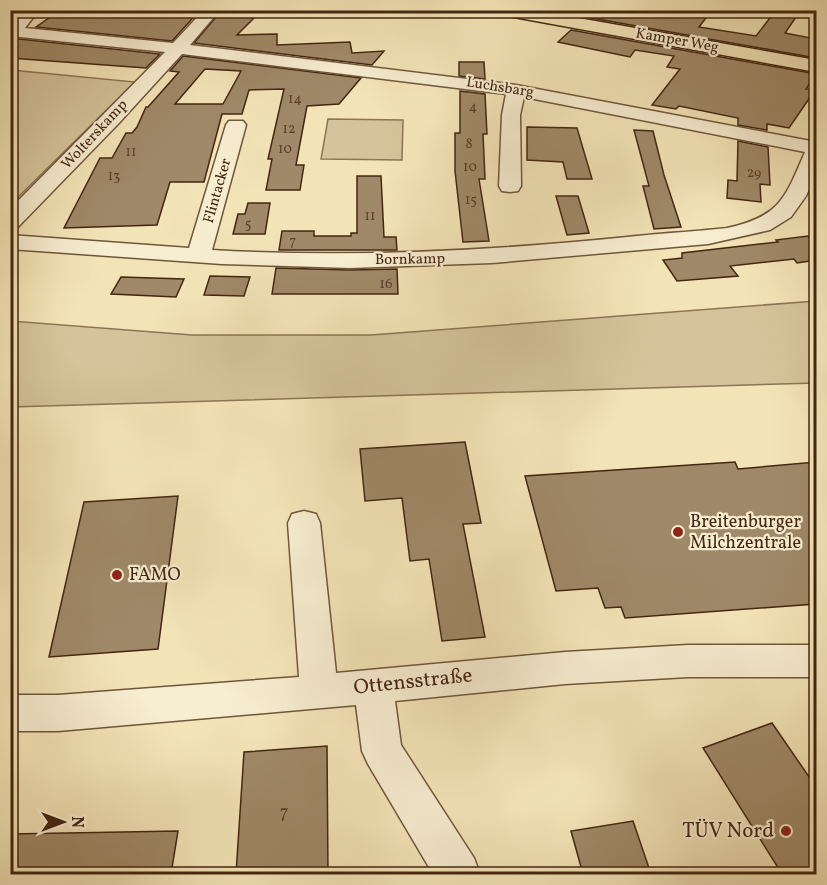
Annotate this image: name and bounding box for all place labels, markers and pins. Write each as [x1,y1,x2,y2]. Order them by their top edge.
place label: Breitenburger Milchzentrale [690,510,801,556]
marker: Breitenburger Milchzentrale [671,525,685,539]
place label: FAMO [129,563,181,588]
marker: FAMO [110,568,124,582]
place label: TÜV Nord [682,817,774,846]
marker: TÜV Nord [779,824,793,838]

